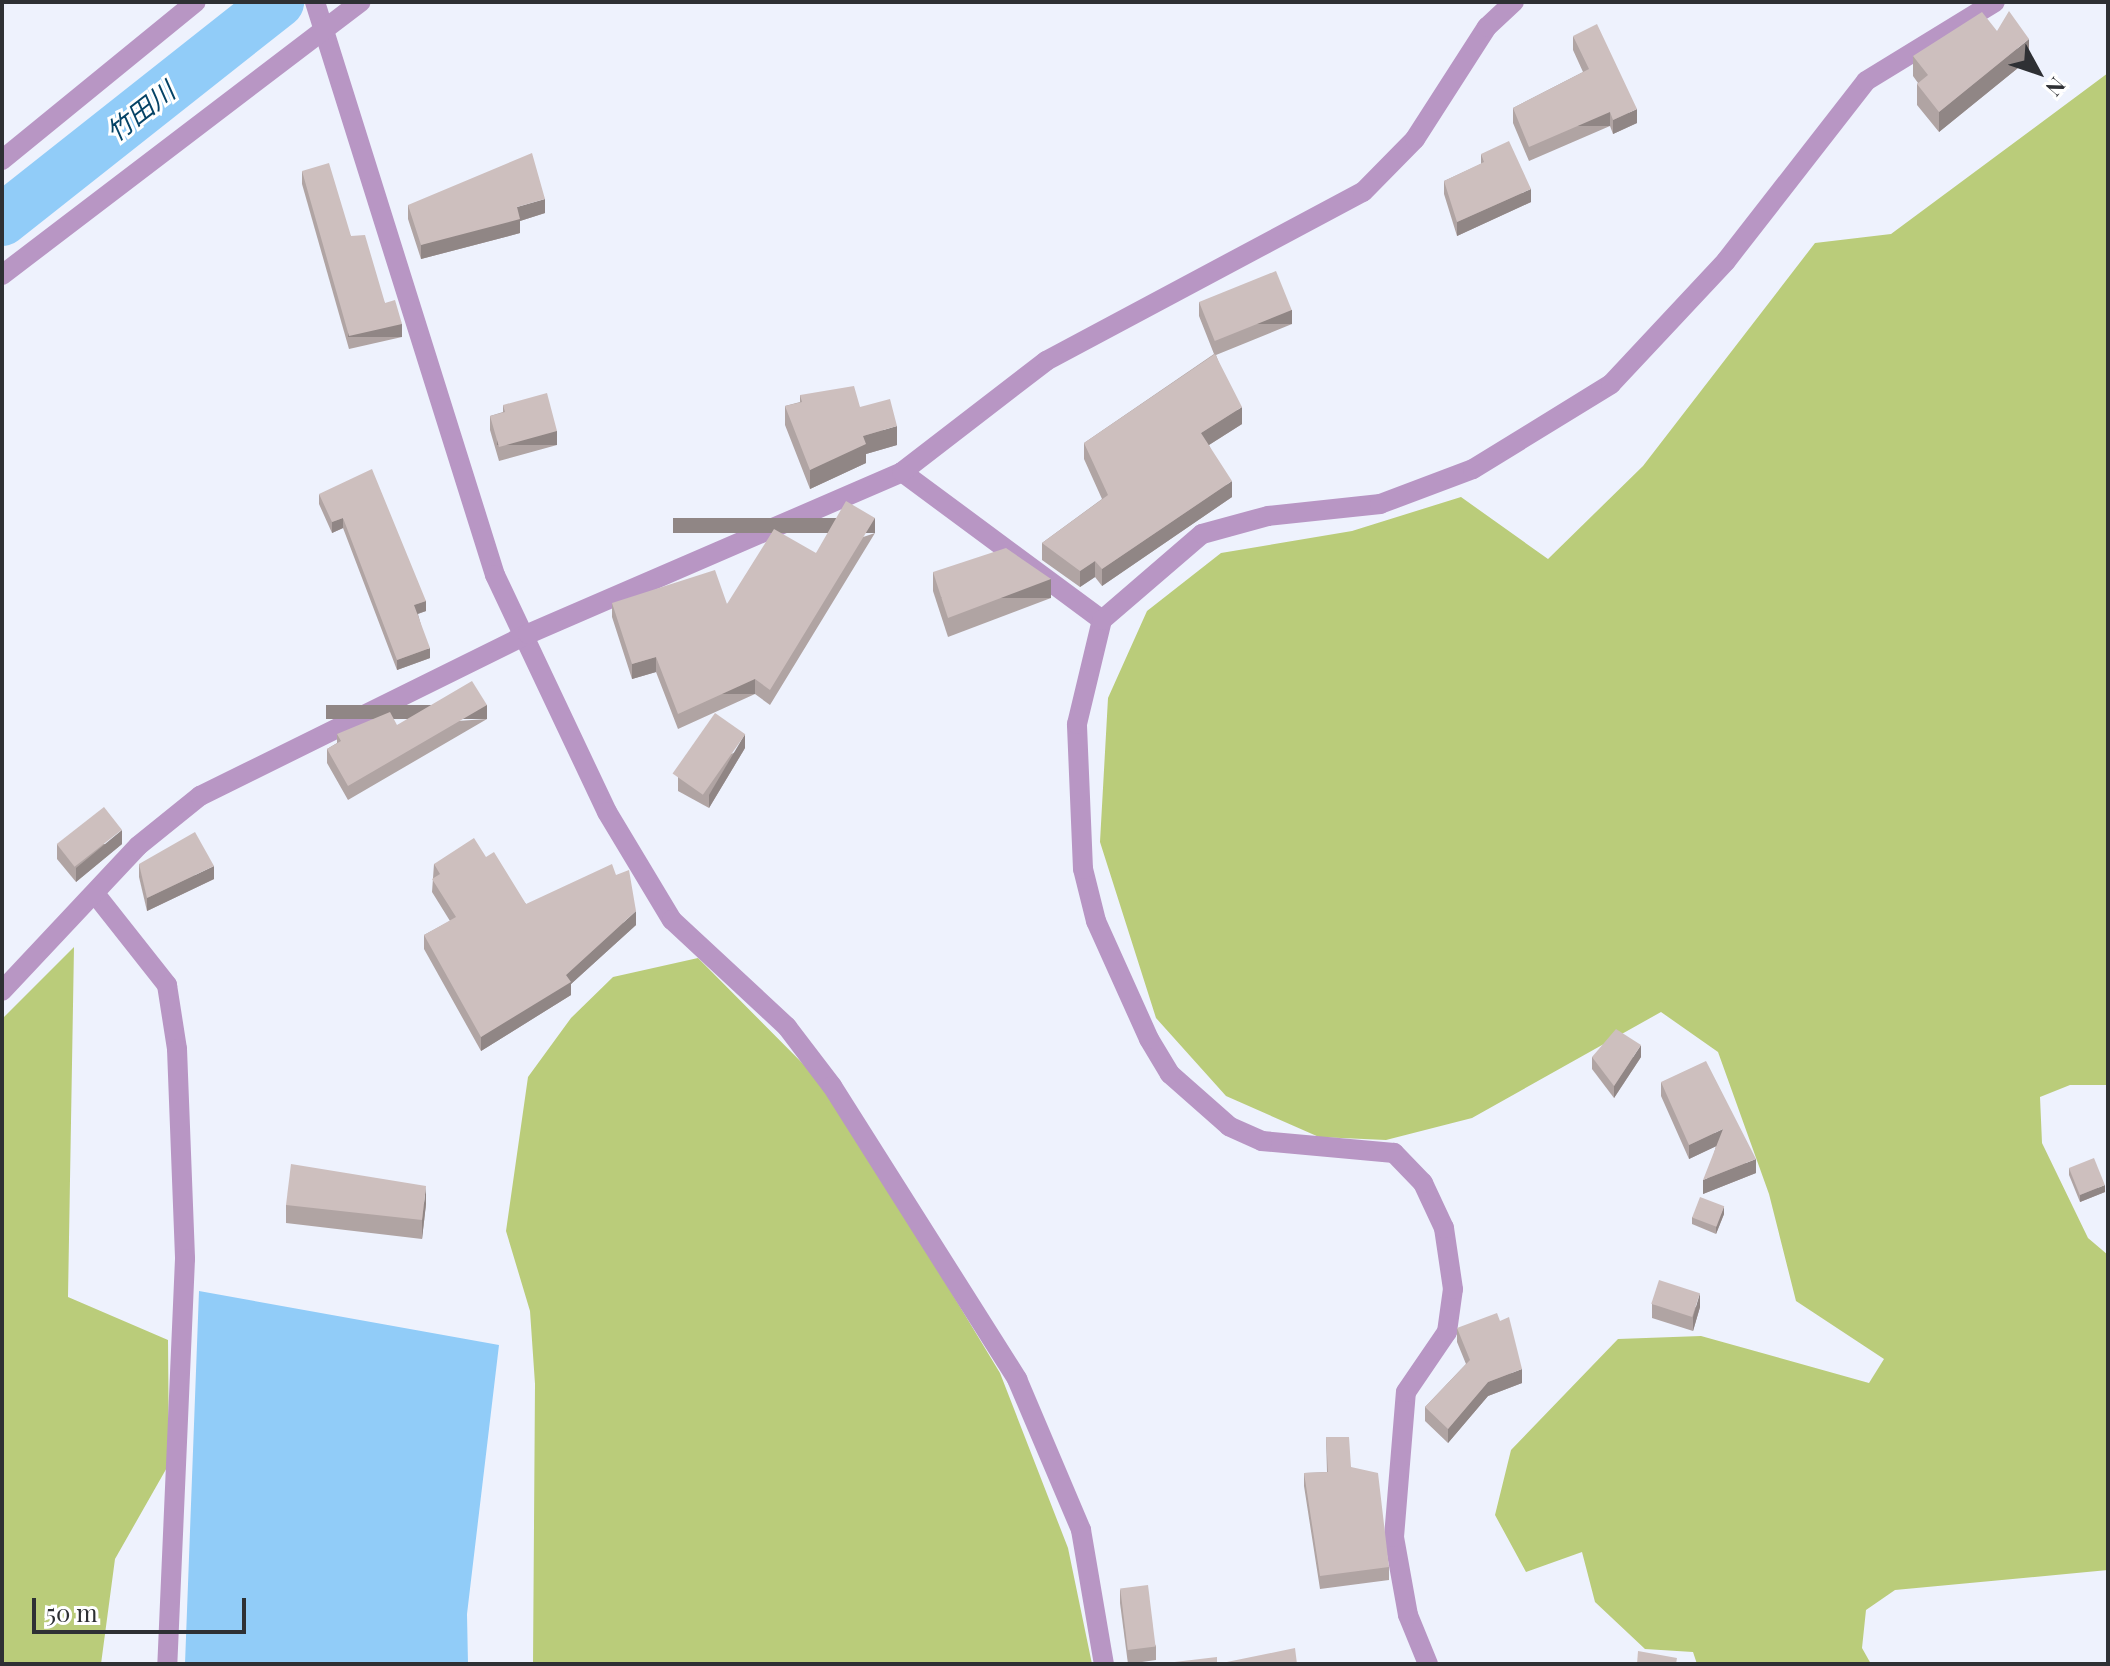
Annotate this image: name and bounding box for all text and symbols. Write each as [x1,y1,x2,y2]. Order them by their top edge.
north arrow [1998,32,2078,112]
text: N [2040,72,2073,103]
water label: 竹田川 [100,75,180,147]
scale bar [36,1582,250,1632]
text: 50 m [46,1596,98,1628]

